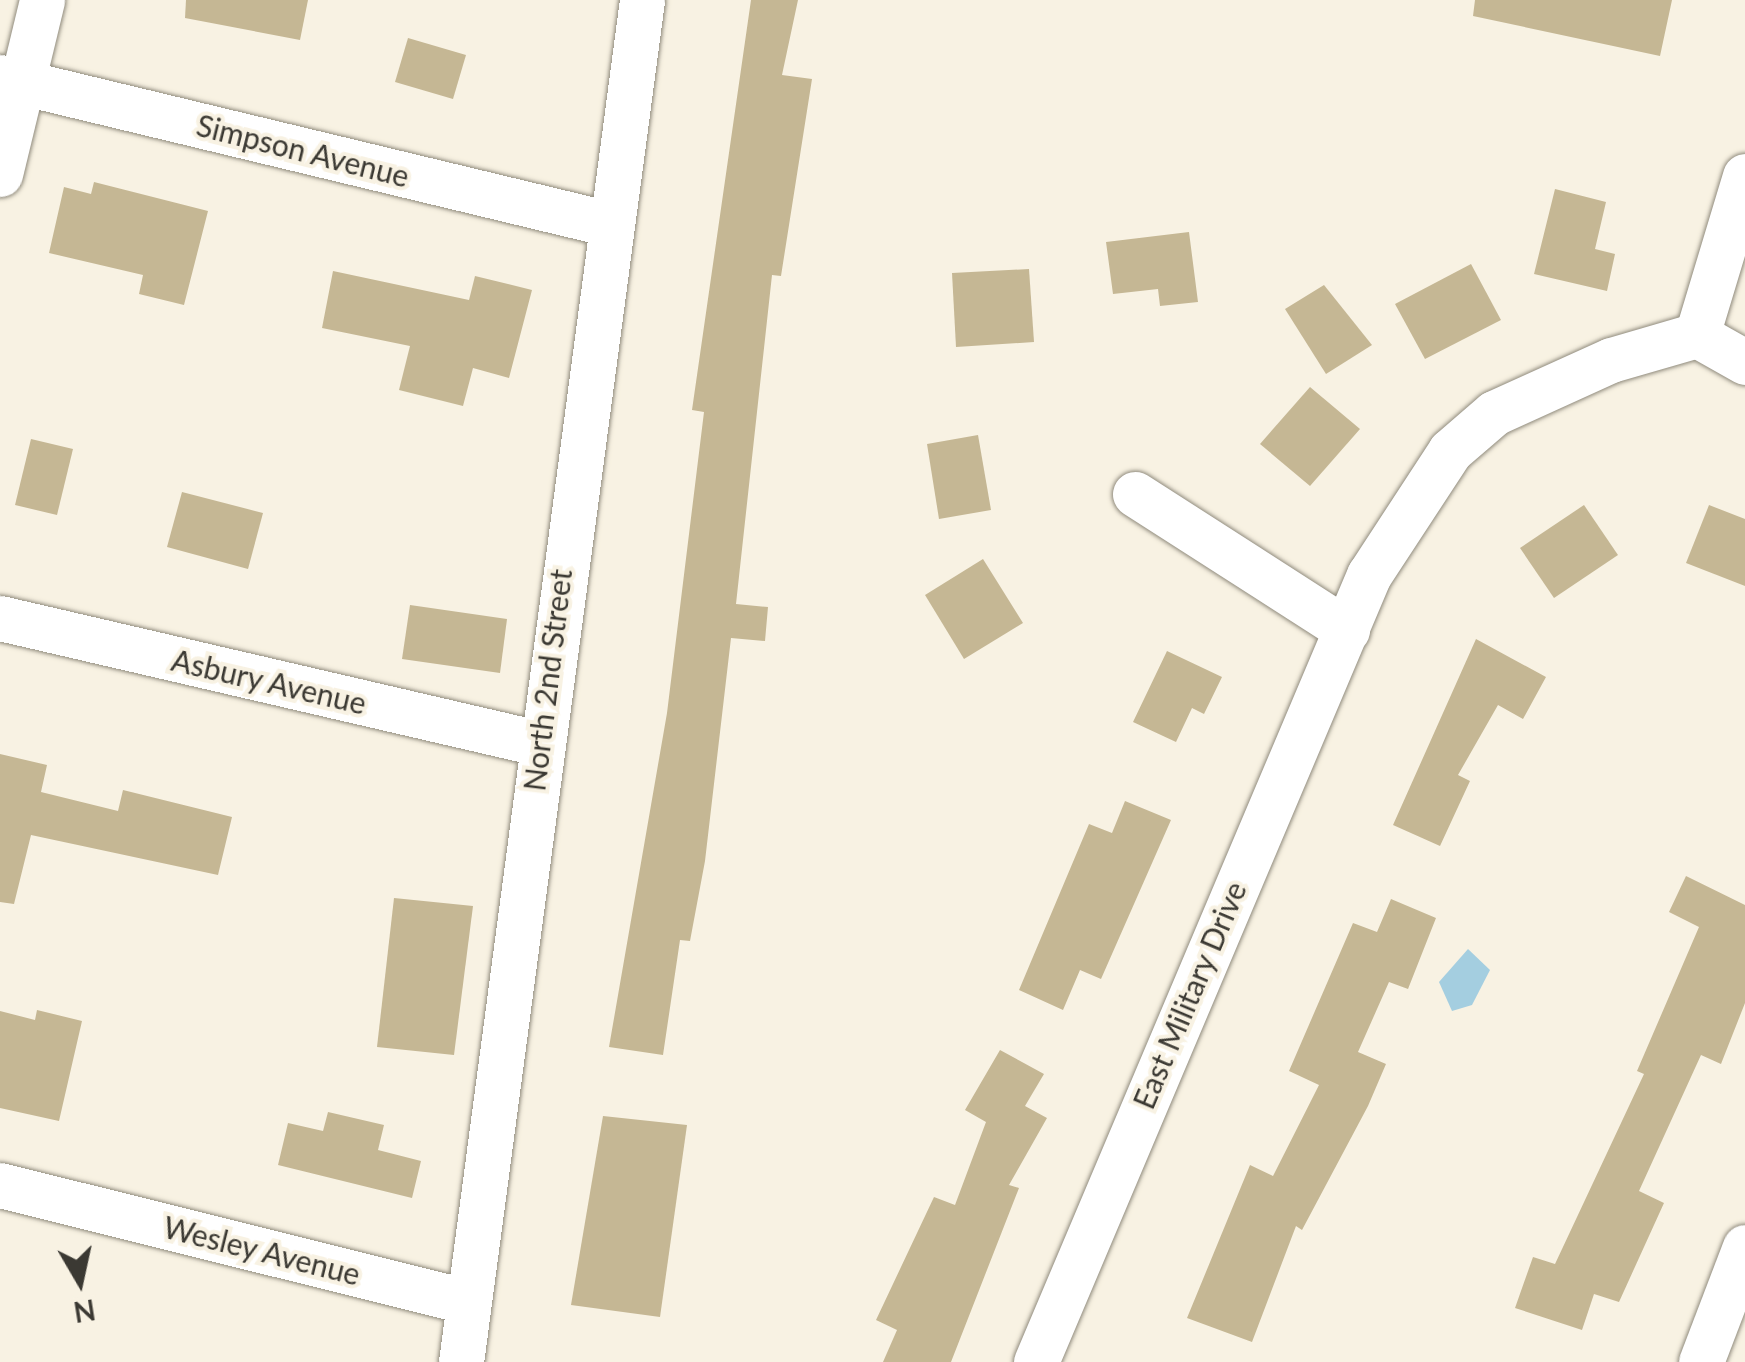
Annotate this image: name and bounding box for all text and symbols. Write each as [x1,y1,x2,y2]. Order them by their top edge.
street label: Simpson Avenue [193,106,413,194]
street label: North 2nd Street [516,567,578,793]
street label: Asbury Avenue [167,641,371,721]
street label: East Military Drive [1125,876,1253,1114]
street label: Wesley Avenue [159,1208,365,1292]
north arrow [30,1232,130,1332]
text: N [71,1293,98,1330]

